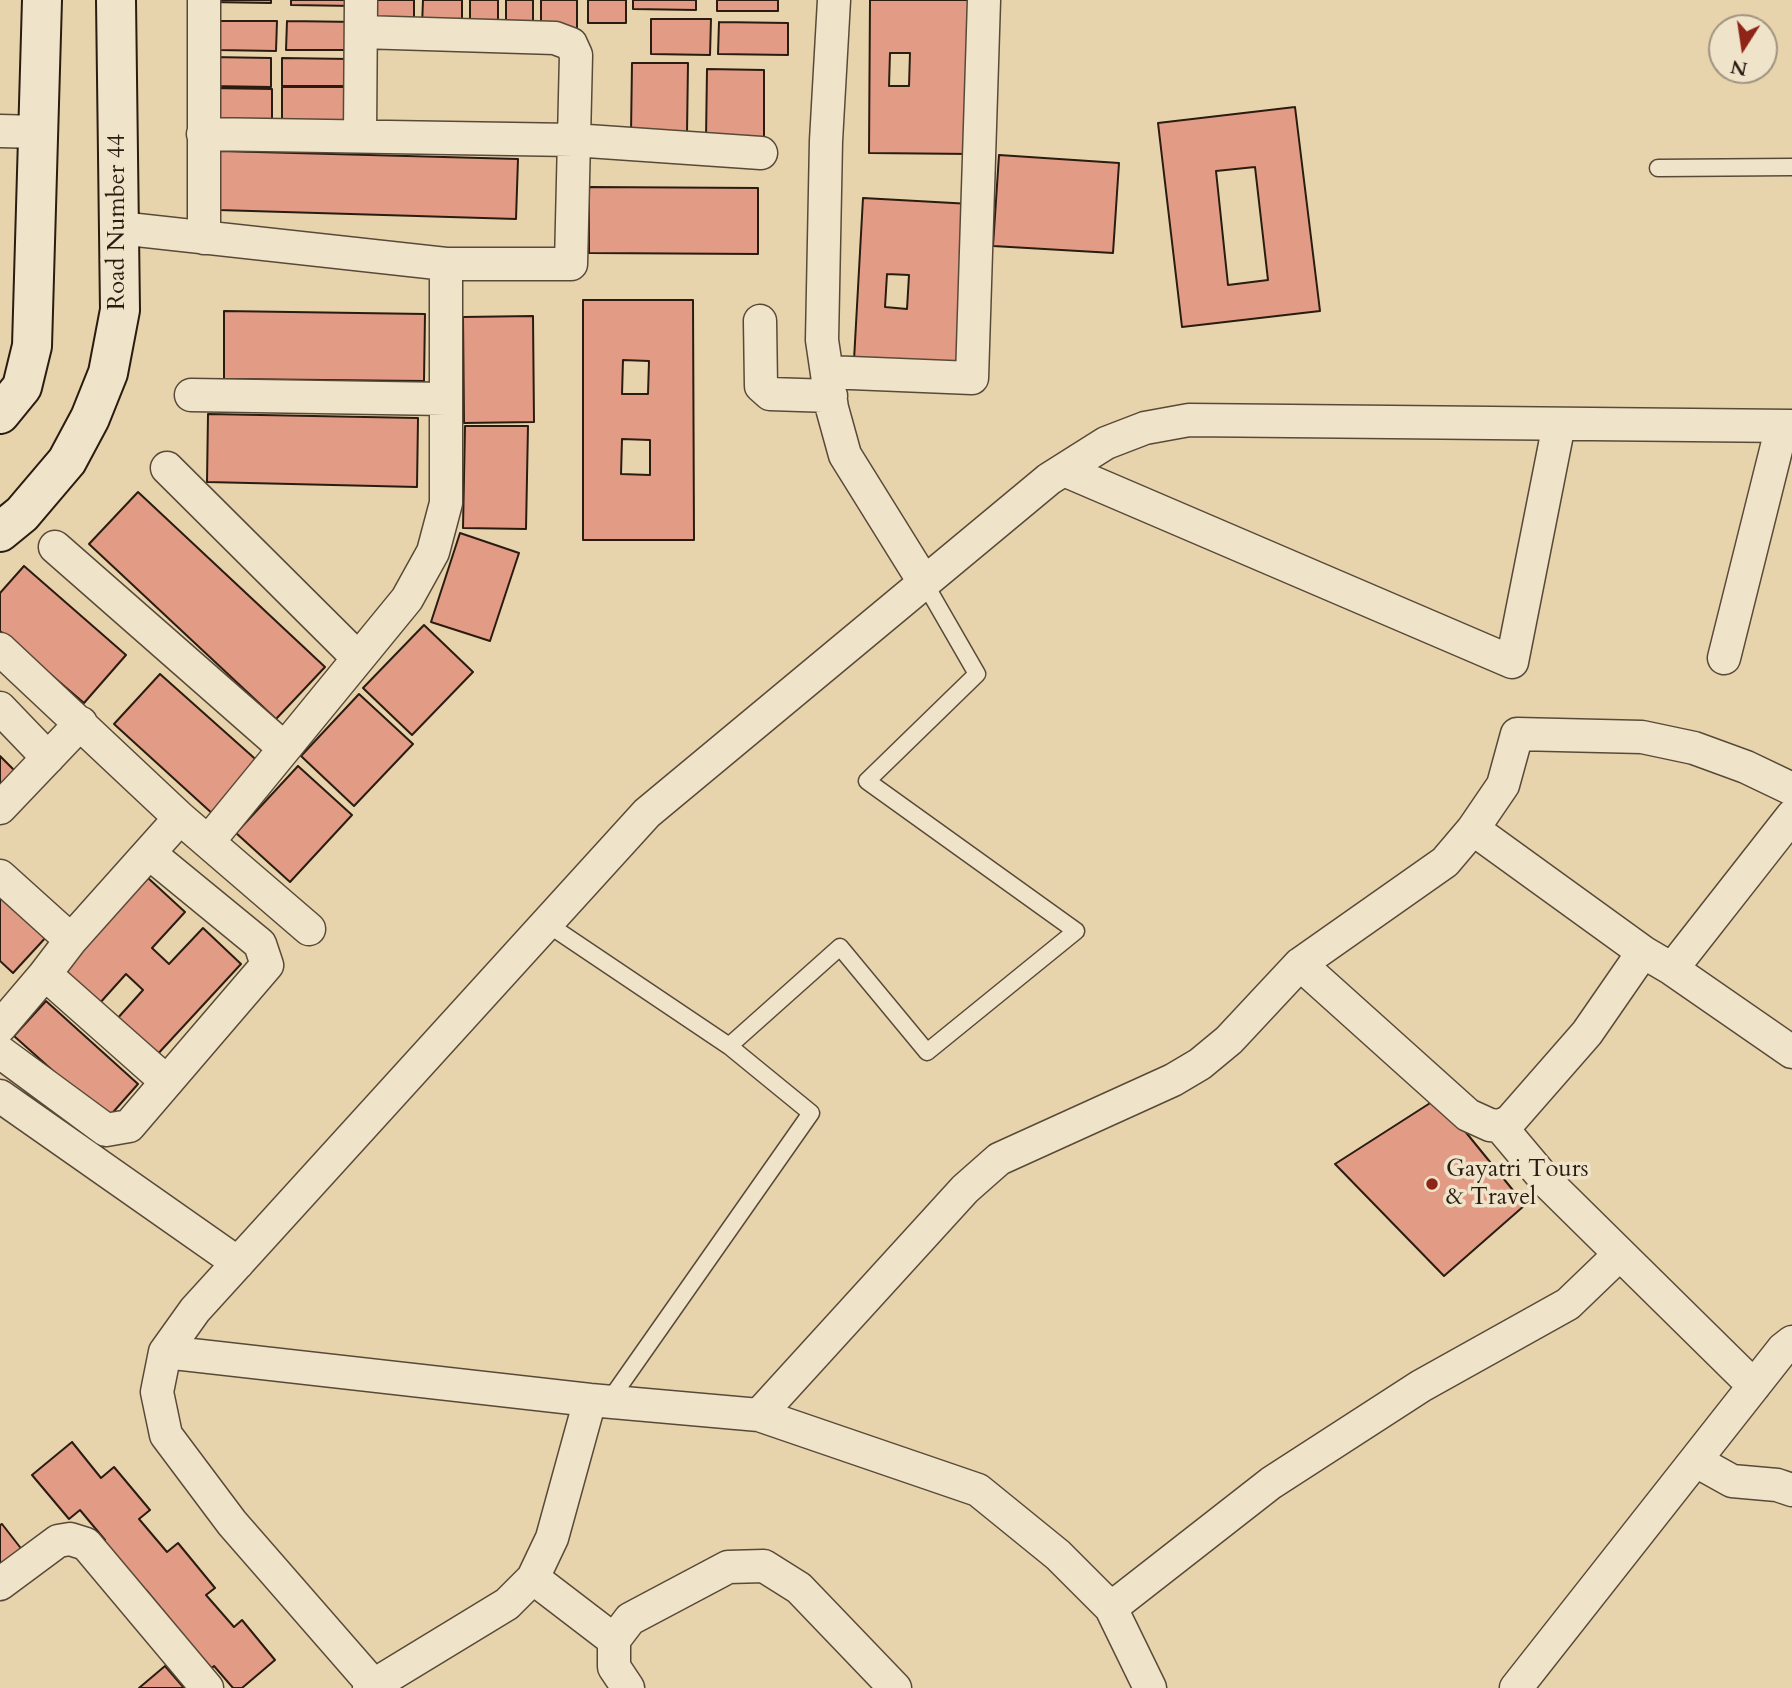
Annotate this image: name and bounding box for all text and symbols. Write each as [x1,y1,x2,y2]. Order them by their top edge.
north arrow [1708,14,1778,84]
text: N [1728,53,1750,82]
street label: Road Number 44 [104,134,132,310]
place label: Gayatri Tours & Travel [1446,1156,1588,1212]
marker: Gayatri Tours & Travel [1424,1176,1440,1192]

